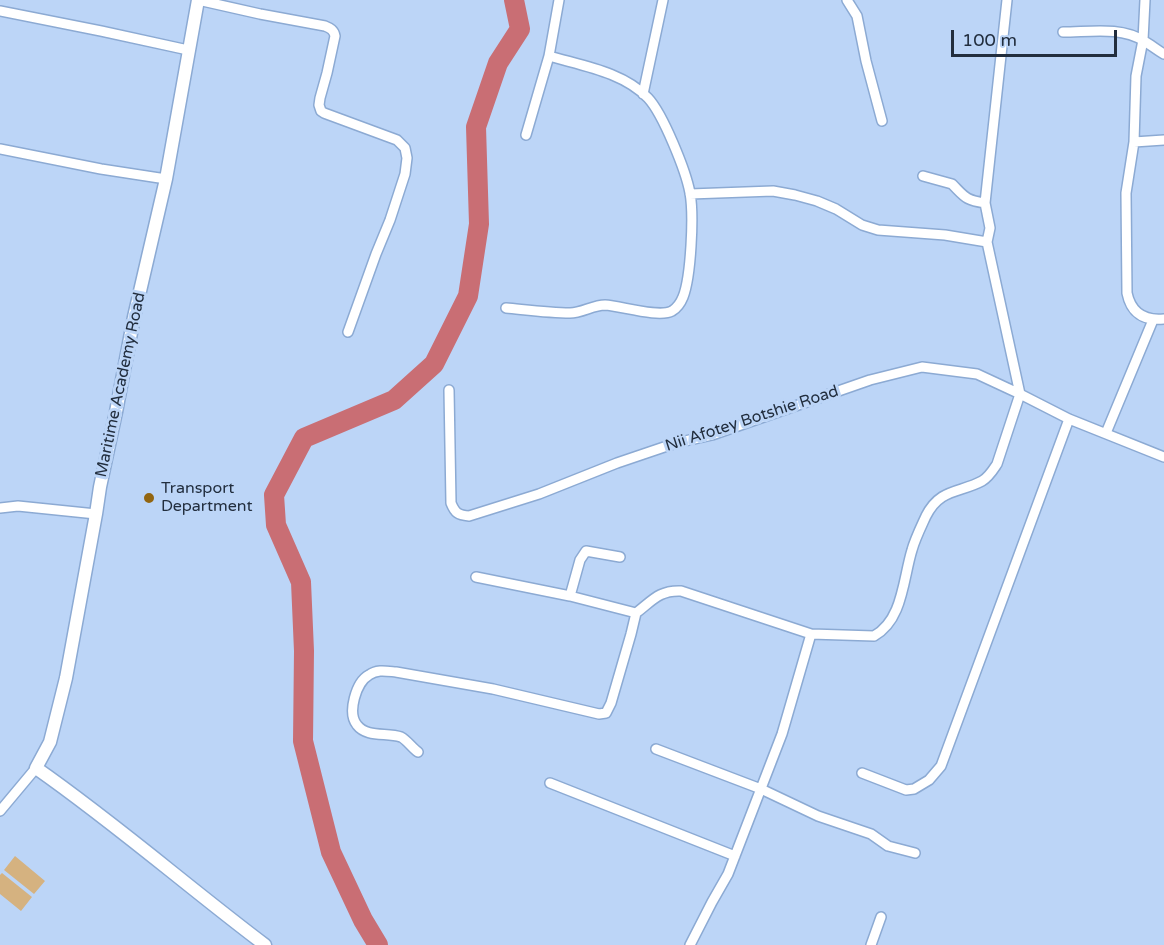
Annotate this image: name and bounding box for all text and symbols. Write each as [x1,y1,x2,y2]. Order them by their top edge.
scale bar [954,18,1120,56]
text: 100 m [962,29,1017,51]
street label: Maritime Academy Road [92,291,150,479]
street label: Nii Afotey Botshie Road [663,382,841,456]
place label: Transport Department [161,479,253,517]
marker: Transport Department [142,491,156,505]

